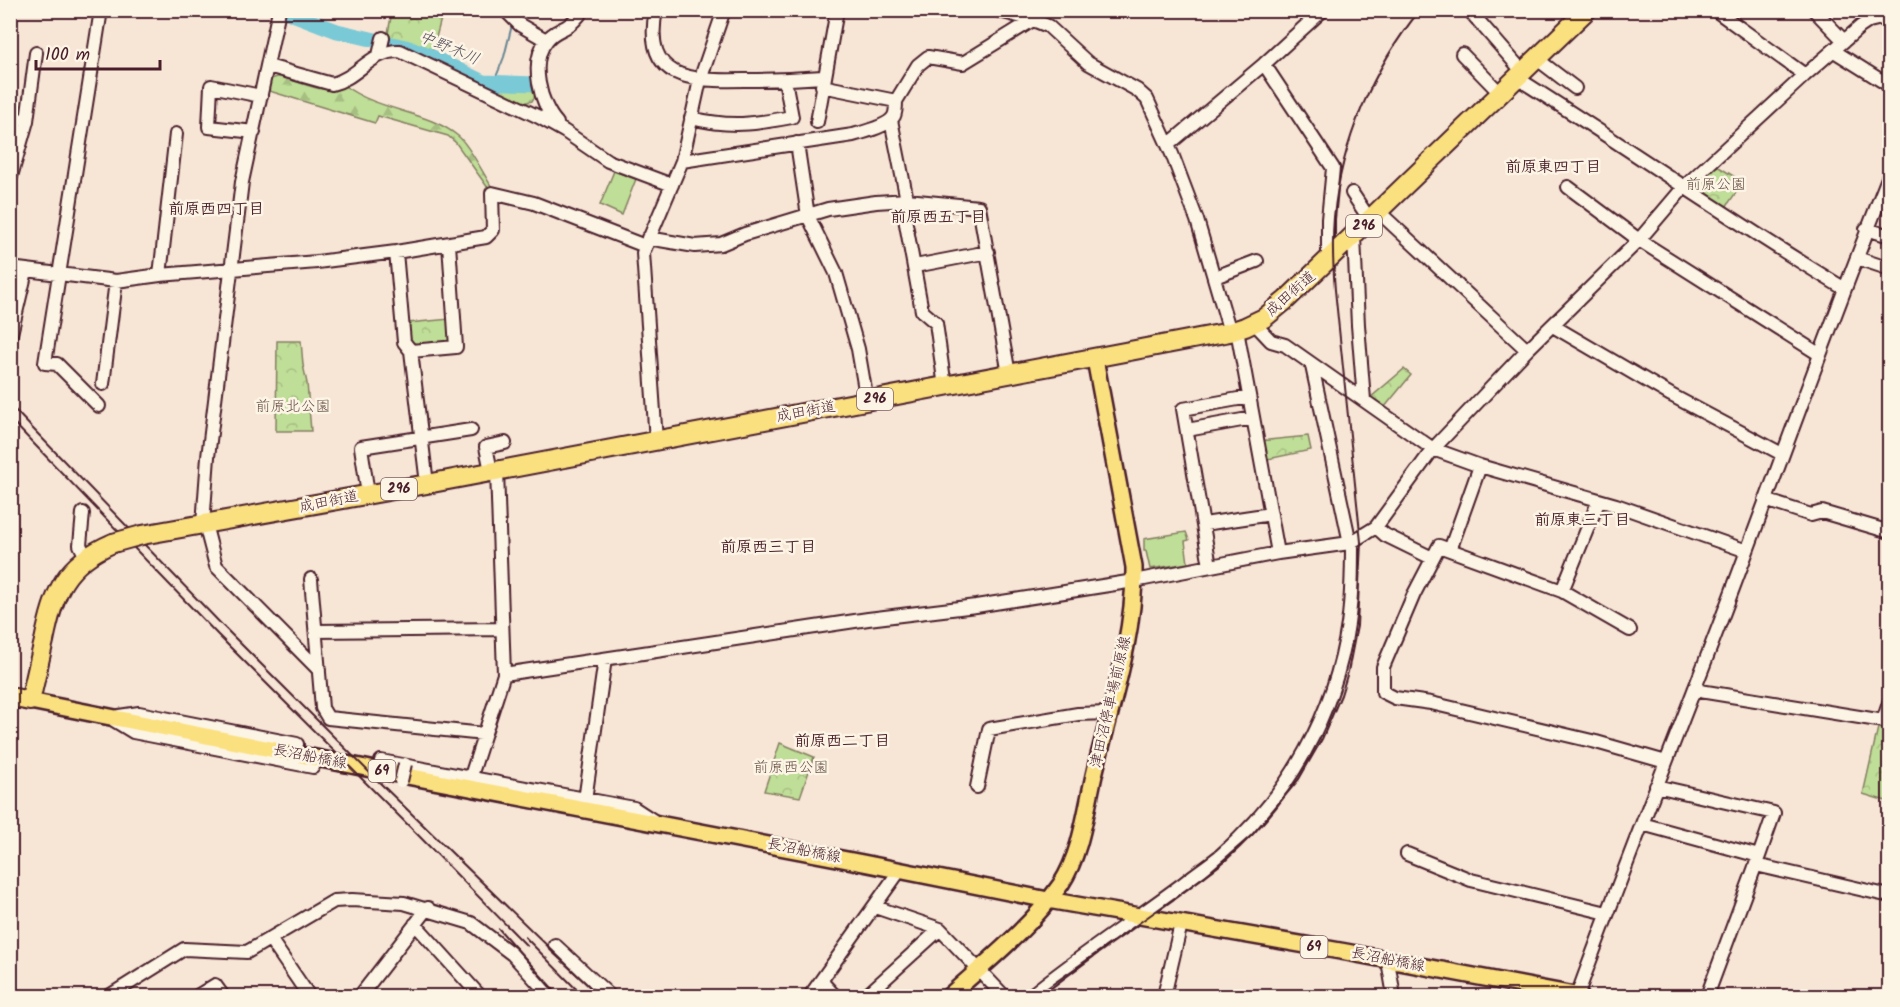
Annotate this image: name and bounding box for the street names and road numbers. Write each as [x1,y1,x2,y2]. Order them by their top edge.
road number: 296 [1346,215,1382,237]
street label: 成田街道 [1260,265,1322,323]
road number: 296 [857,388,893,410]
street label: 成田街道 [774,395,838,429]
road number: 296 [381,478,417,500]
street label: 成田街道 [297,484,361,520]
street label: 津田沼停車場前原線 [1084,634,1138,770]
street label: 長沼船橋線 [271,738,349,776]
road number: 69 [368,760,395,782]
street label: 長沼船橋線 [765,832,843,870]
road number: 69 [1300,936,1328,958]
street label: 長沼船橋線 [1349,941,1427,979]

